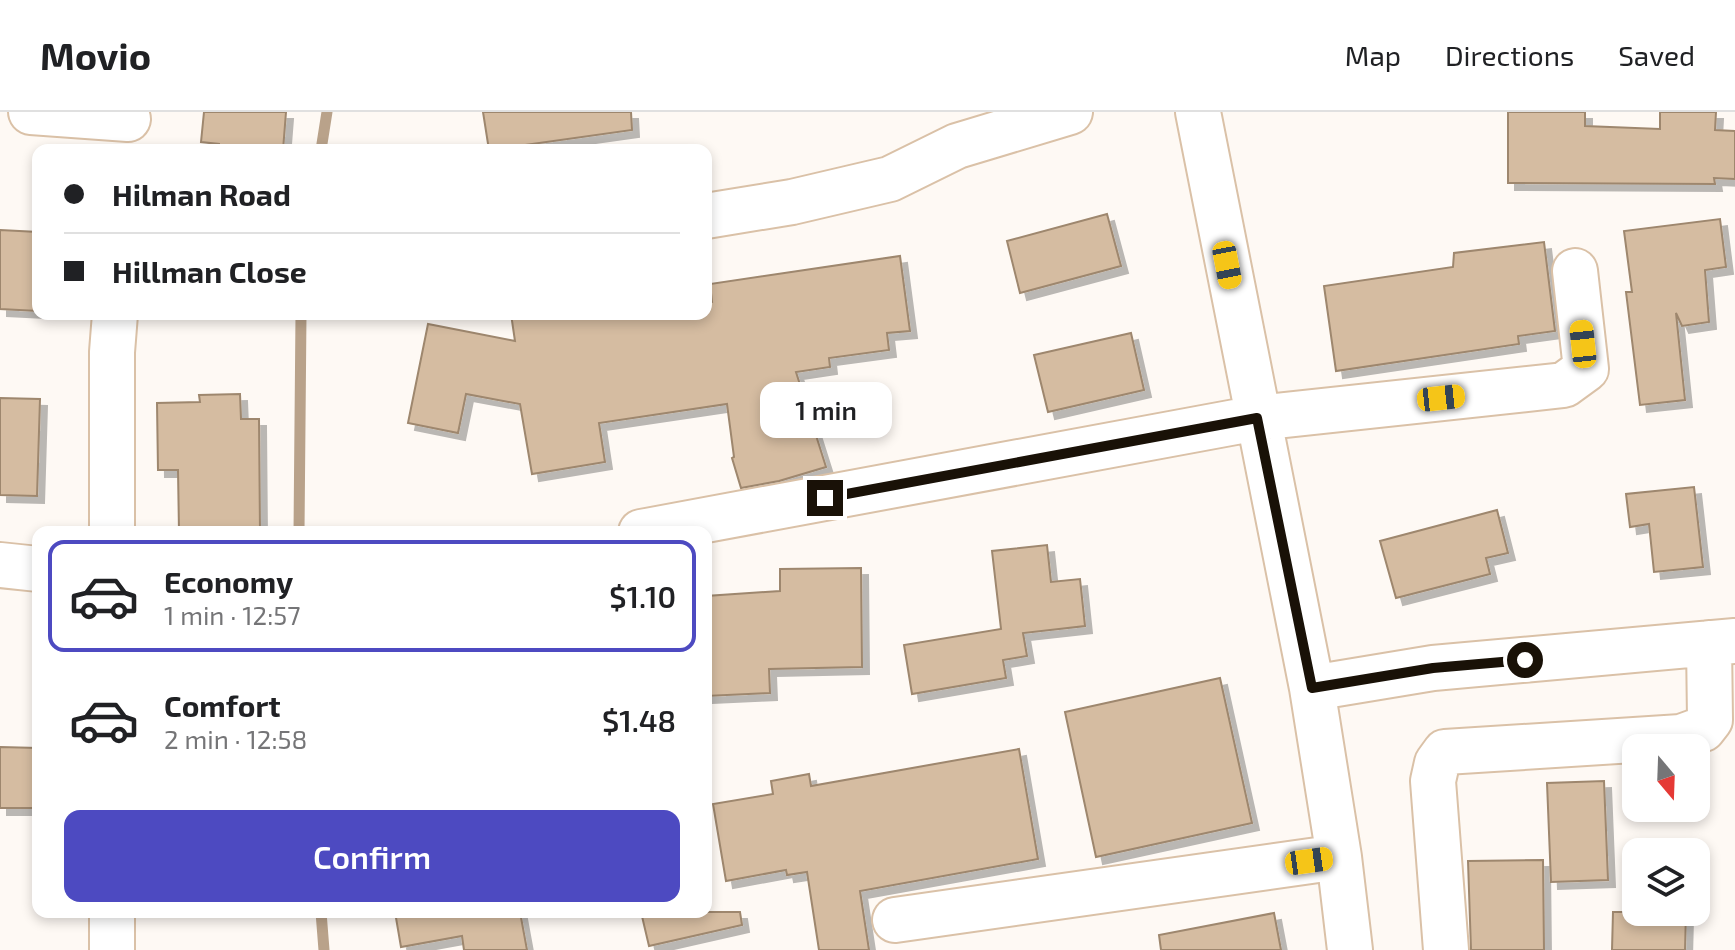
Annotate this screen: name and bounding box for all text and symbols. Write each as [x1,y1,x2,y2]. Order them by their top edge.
text: Movio [40,32,151,78]
text: Map [1345,38,1401,72]
text: Directions [1445,38,1574,72]
text: Saved [1618,38,1695,72]
text: Hilman Road [112,176,291,212]
car [1211,239,1243,291]
text: Hillman Close [112,253,307,289]
car [1569,319,1597,369]
callout: 1 min [759,382,891,438]
car [1416,384,1466,412]
text: 1 min [795,394,857,425]
route end [807,480,843,516]
icon: car [68,560,140,632]
text: Economy [164,563,293,599]
text: $1.10 [609,578,676,614]
text: 1 min · 12:57 [164,599,301,630]
route start [1507,642,1543,678]
icon: car [68,684,140,756]
text: Comfort [164,687,281,723]
text: $1.48 [602,702,676,738]
text: 2 min · 12:58 [164,723,307,754]
north arrow [1622,734,1710,822]
map controls [1622,734,1710,926]
button: Confirm [64,810,680,902]
button: layers [1622,838,1710,926]
car [1284,846,1334,876]

